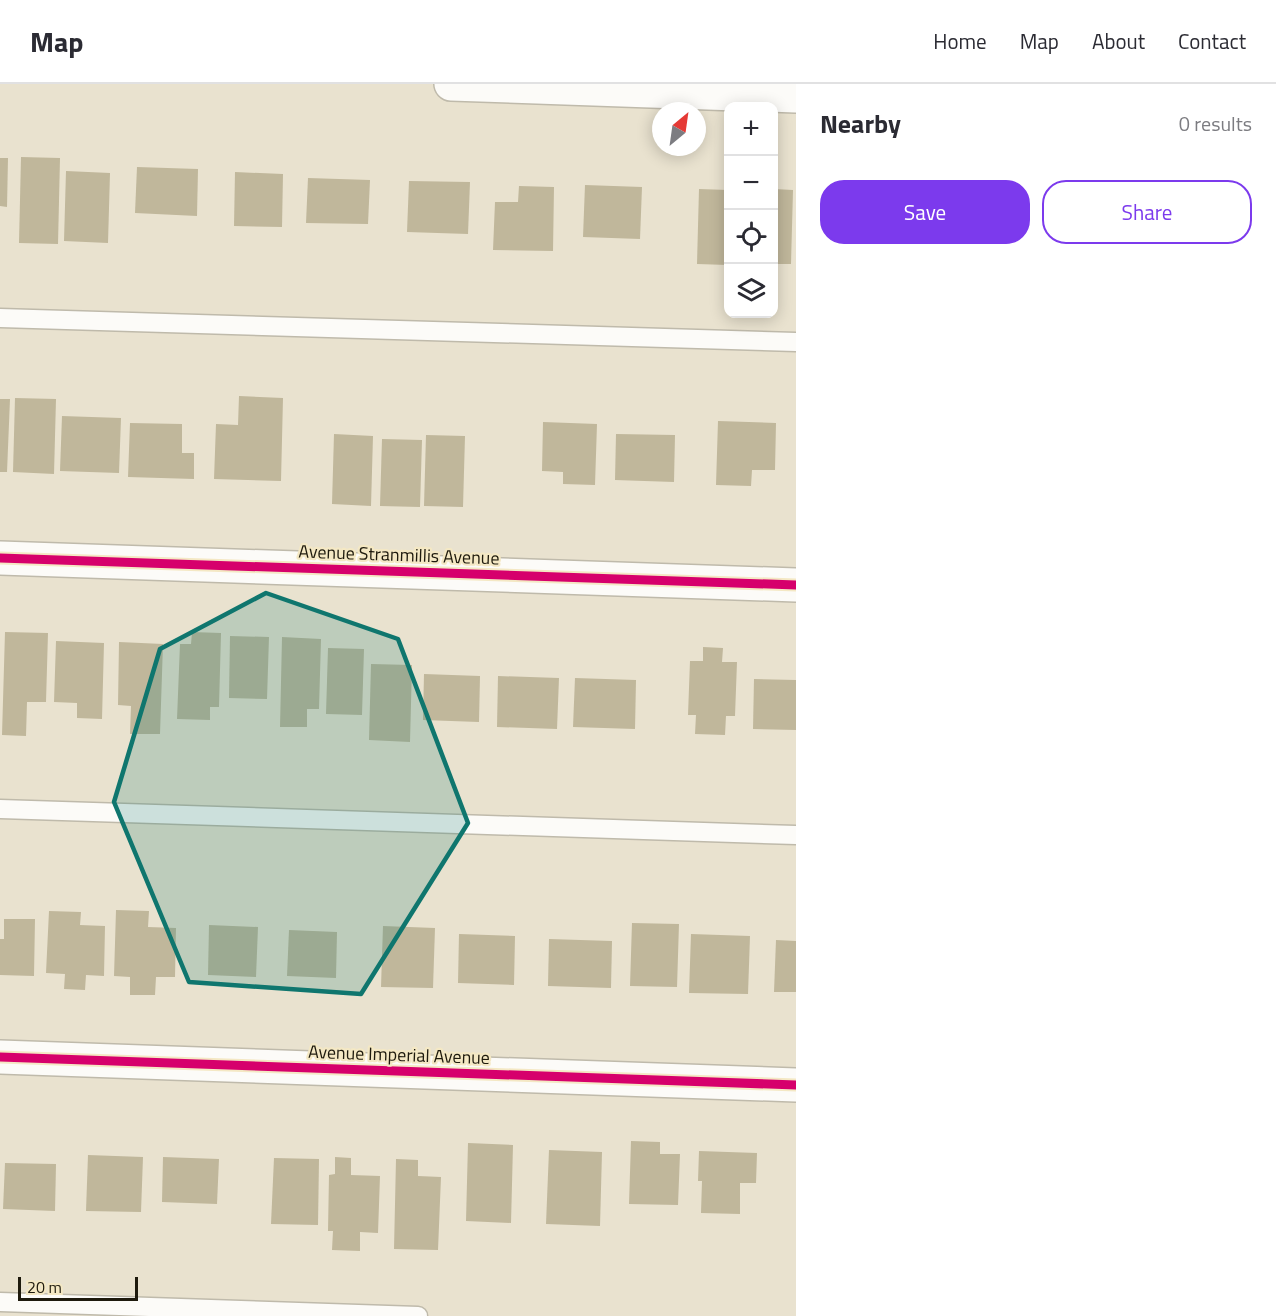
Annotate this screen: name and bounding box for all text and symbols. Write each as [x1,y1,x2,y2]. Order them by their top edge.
text: Map [30,20,84,63]
text: Home [933,25,987,57]
text: Map [1020,25,1059,57]
text: About [1092,25,1145,57]
text: Contact [1178,25,1246,57]
north arrow [652,102,706,156]
map controls [724,102,778,318]
button: + [724,102,778,156]
text: Nearby [820,104,901,143]
text: 0 results [1179,108,1252,139]
button: − [724,156,778,210]
button: Save [820,180,1030,244]
button: Share [1042,180,1252,244]
button: locate [724,210,778,264]
button: layers [724,264,778,318]
street label: Avenue Stranmillis Avenue [298,538,500,571]
street label: Avenue Imperial Avenue [308,1038,490,1071]
scale bar [18,1274,138,1302]
text: 20 m [27,1275,62,1299]

